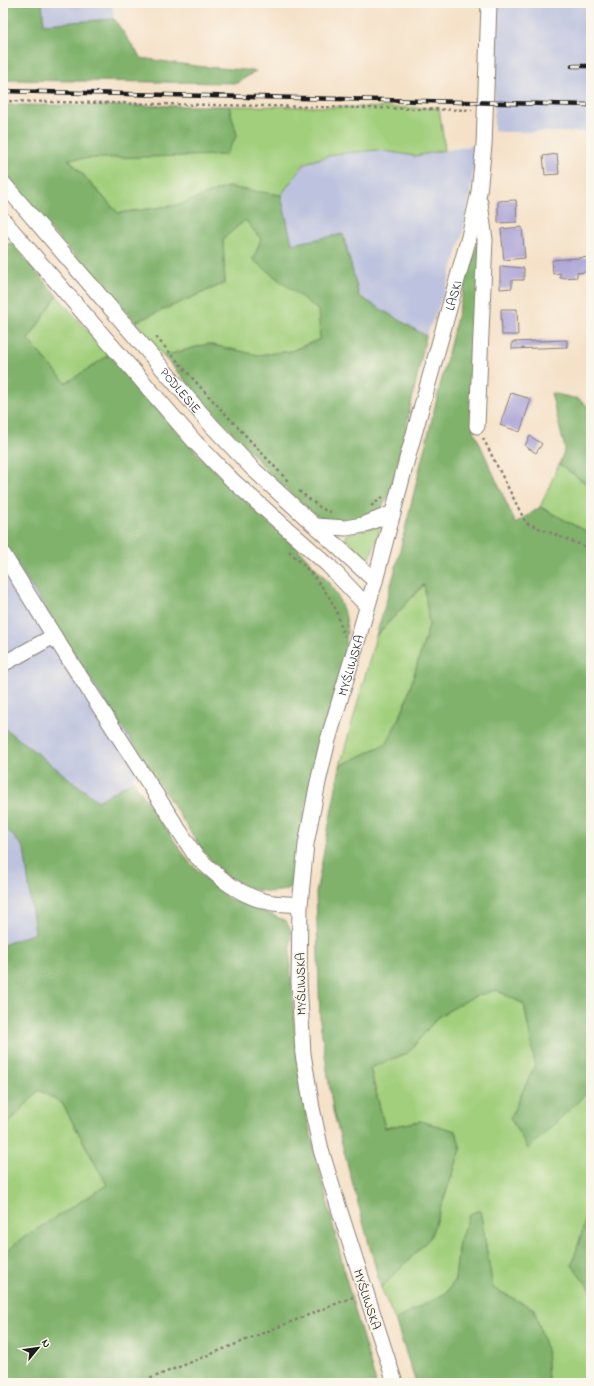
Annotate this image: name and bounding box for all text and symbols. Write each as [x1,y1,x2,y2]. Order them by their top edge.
street label: LASKI [441,278,467,313]
street label: PODLESIE [155,364,205,418]
street label: MYŚLIWSKA [334,633,370,698]
street label: MYŚLIWSKA [291,952,312,1016]
street label: MYŚLIWSKA [348,1267,385,1332]
north arrow [18,1328,58,1368]
text: N [37,1337,55,1351]

